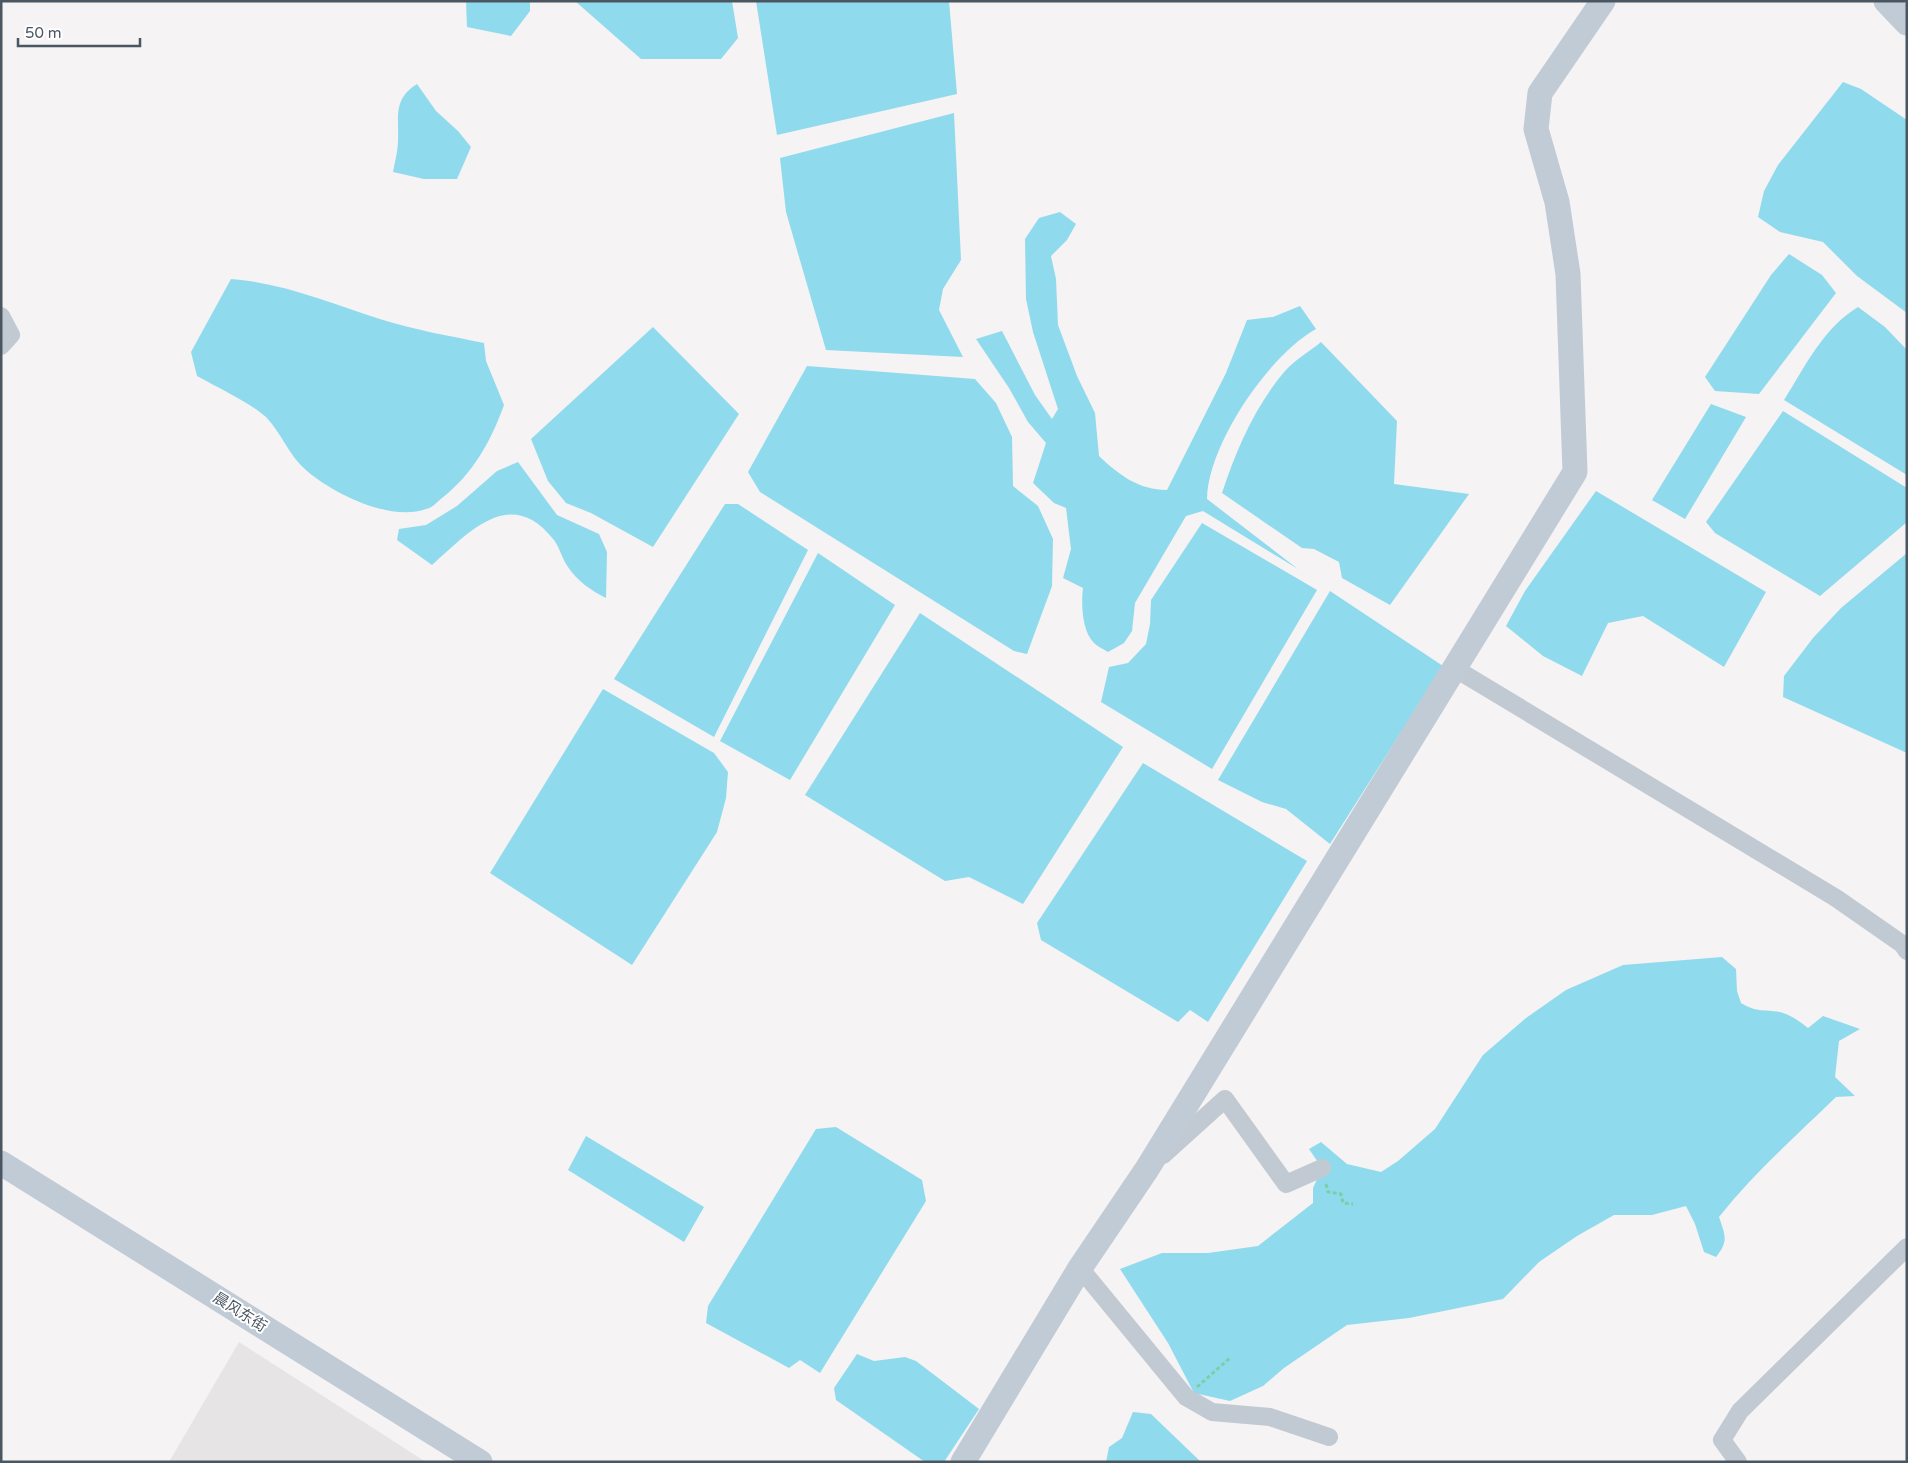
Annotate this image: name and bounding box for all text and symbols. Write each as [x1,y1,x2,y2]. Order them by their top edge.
scale bar [18,15,140,47]
text: 50 m [25,24,62,42]
street label: 晨风东街 [210,1288,270,1336]

